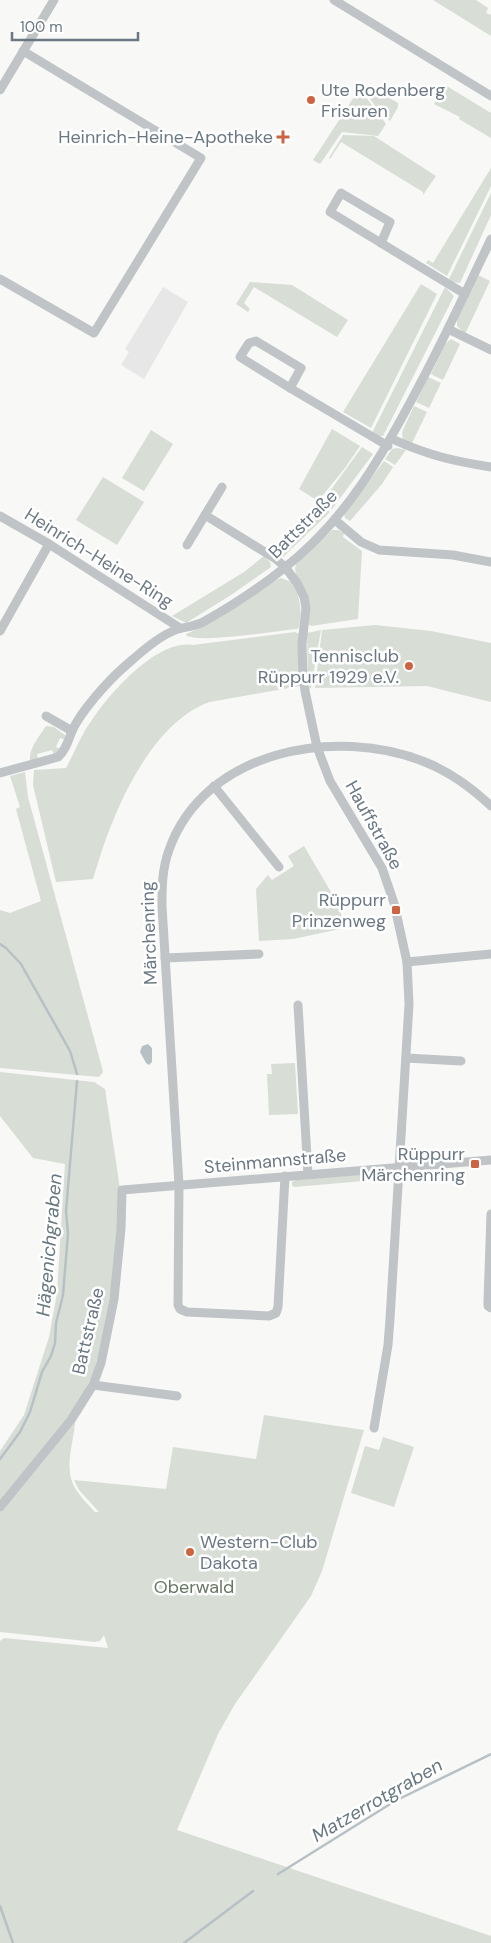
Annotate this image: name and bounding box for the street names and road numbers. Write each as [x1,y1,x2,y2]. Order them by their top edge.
street label: Battstraße [263,484,343,564]
street label: Heinrich-Heine-Ring [20,503,178,613]
street label: Hauffstraße [340,776,408,874]
street label: Märchenring [135,881,163,985]
street label: Steinmannstraße [203,1143,347,1179]
street label: Battstraße [66,1285,110,1377]

